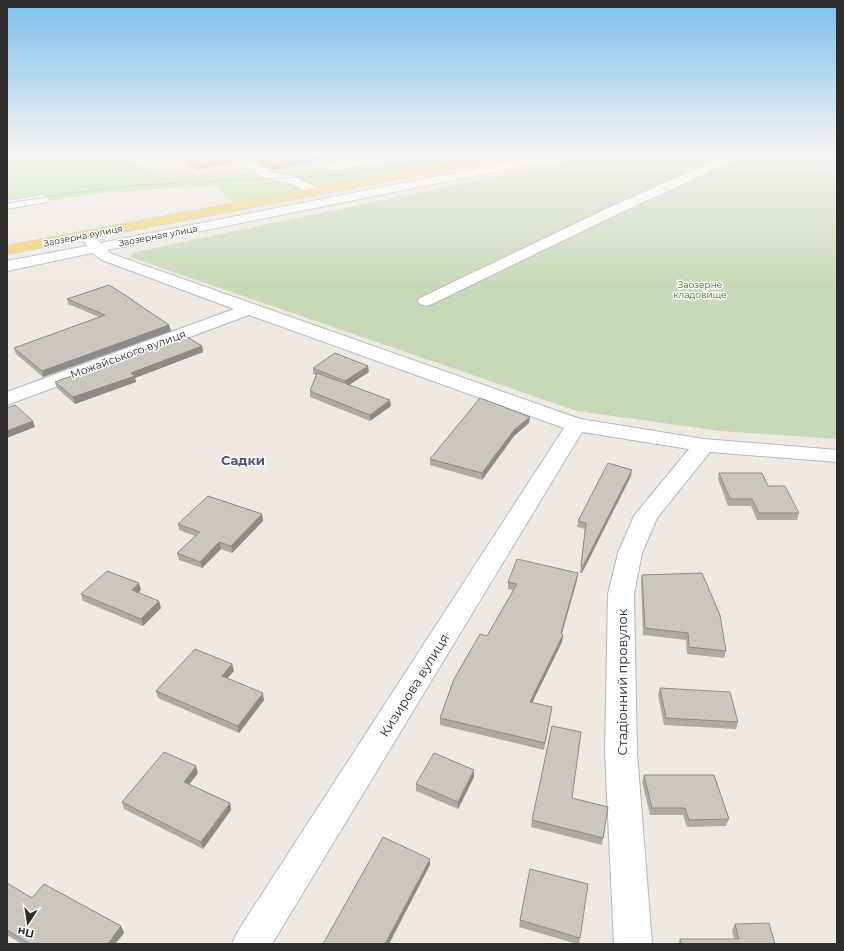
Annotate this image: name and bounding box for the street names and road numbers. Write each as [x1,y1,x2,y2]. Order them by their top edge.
street label: Заозерна вулиця [42,222,123,249]
street label: Заозерная улица [117,222,198,249]
street label: Можайського вулиця [68,327,188,381]
street label: Стадіонний провулок [614,608,630,755]
street label: Кизирова вулиця [376,630,452,740]

